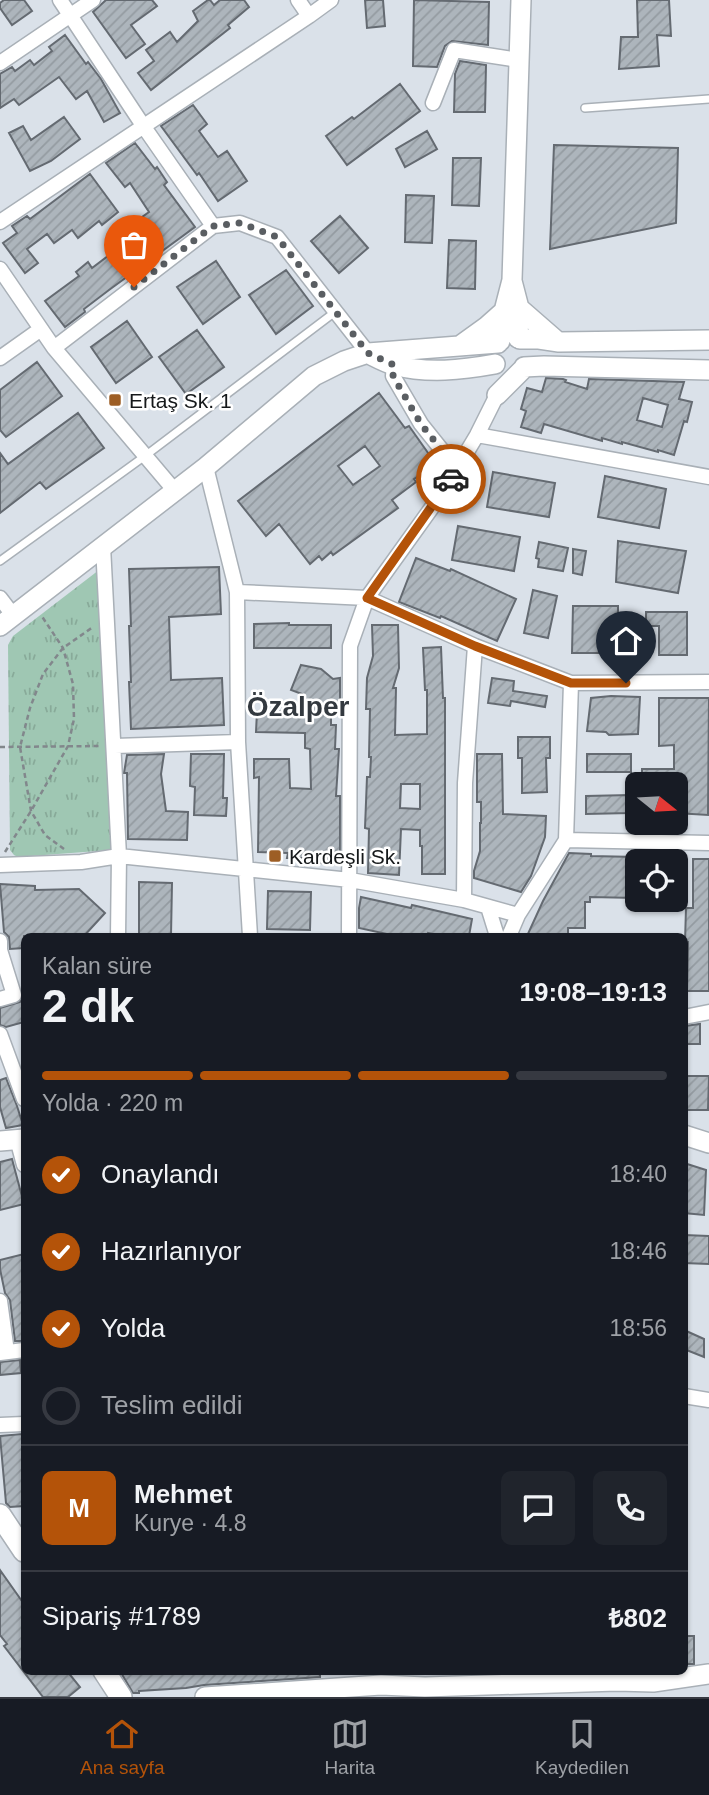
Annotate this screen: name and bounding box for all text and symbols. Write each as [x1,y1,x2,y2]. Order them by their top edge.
pin [104,215,164,287]
icon: bag [115,226,153,264]
place label: Ertaş Sk. 1 [129,389,232,412]
marker: Ertaş Sk. 1 [107,392,123,408]
courier [416,444,486,514]
icon: car [432,460,470,498]
pin [596,611,656,683]
icon: home [607,622,645,660]
district label: Özalper [247,691,349,722]
north arrow [625,772,688,835]
map controls [625,772,688,912]
place label: Kardeşli Sk. [289,845,401,868]
marker: Kardeşli Sk. [267,848,283,864]
button: locate [625,849,688,912]
text: Kalan süre [42,953,152,979]
text: 19:08–19:13 [520,977,667,1007]
text: 2 dk [42,980,134,1032]
text: Yolda · 220 m [42,1090,183,1116]
icon: check [42,1156,80,1194]
text: Onaylandı [101,1159,220,1189]
text: 18:40 [609,1161,667,1187]
icon: check [42,1233,80,1271]
text: Hazırlanıyor [101,1236,241,1266]
text: 18:46 [609,1238,667,1264]
icon: check [42,1310,80,1348]
text: Yolda [101,1313,165,1343]
text: 18:56 [609,1315,667,1341]
text: Teslim edildi [101,1390,243,1420]
button: chat [501,1471,575,1545]
button: phone [593,1471,667,1545]
text: Mehmet [134,1479,232,1509]
text: M [68,1493,90,1523]
text: Kurye · 4.8 [134,1510,247,1536]
text: Sipariş #1789 [42,1601,201,1631]
text: ₺802 [609,1603,667,1633]
tab: Ana sayfa [80,1715,164,1779]
tab: Harita [324,1715,375,1779]
tab: Kaydedilen [535,1715,629,1779]

